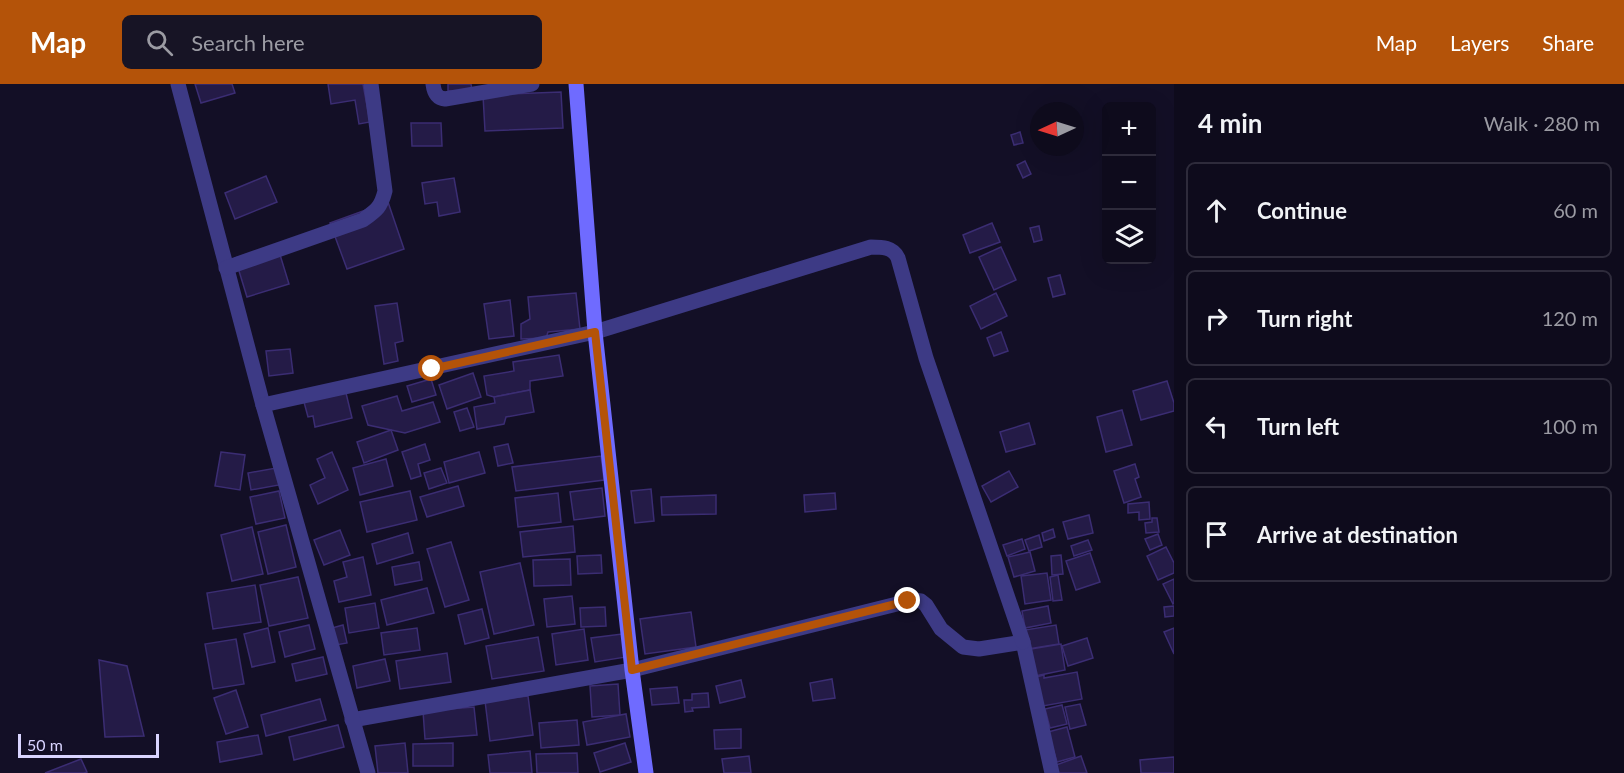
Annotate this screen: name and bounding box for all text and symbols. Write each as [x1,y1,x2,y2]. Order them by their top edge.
search box [122,15,542,69]
text: Map [30,25,86,59]
icon: search [143,26,176,59]
text: Search here [191,29,305,56]
text: Map [1376,30,1417,55]
text: Layers [1450,30,1509,55]
text: Share [1542,30,1594,55]
north arrow [1030,102,1084,156]
map controls [1102,102,1156,264]
button: + [1102,102,1156,156]
text: 4 min [1198,107,1262,139]
text: Walk · 280 m [1484,111,1600,135]
button: − [1102,156,1156,210]
icon: ahead [1200,194,1233,227]
text: Continue [1257,197,1347,224]
text: 60 m [1553,198,1598,222]
button: layers [1102,210,1156,264]
icon: right [1200,302,1233,335]
text: Turn right [1257,305,1352,332]
text: 120 m [1542,306,1598,330]
route start [418,355,444,381]
icon: left [1200,410,1233,443]
text: Turn left [1257,413,1339,440]
text: 100 m [1542,414,1598,438]
icon: arrive [1200,518,1233,551]
text: Arrive at destination [1257,521,1458,548]
route end [894,587,920,613]
scale bar [18,731,159,758]
text: 50 m [27,735,63,754]

